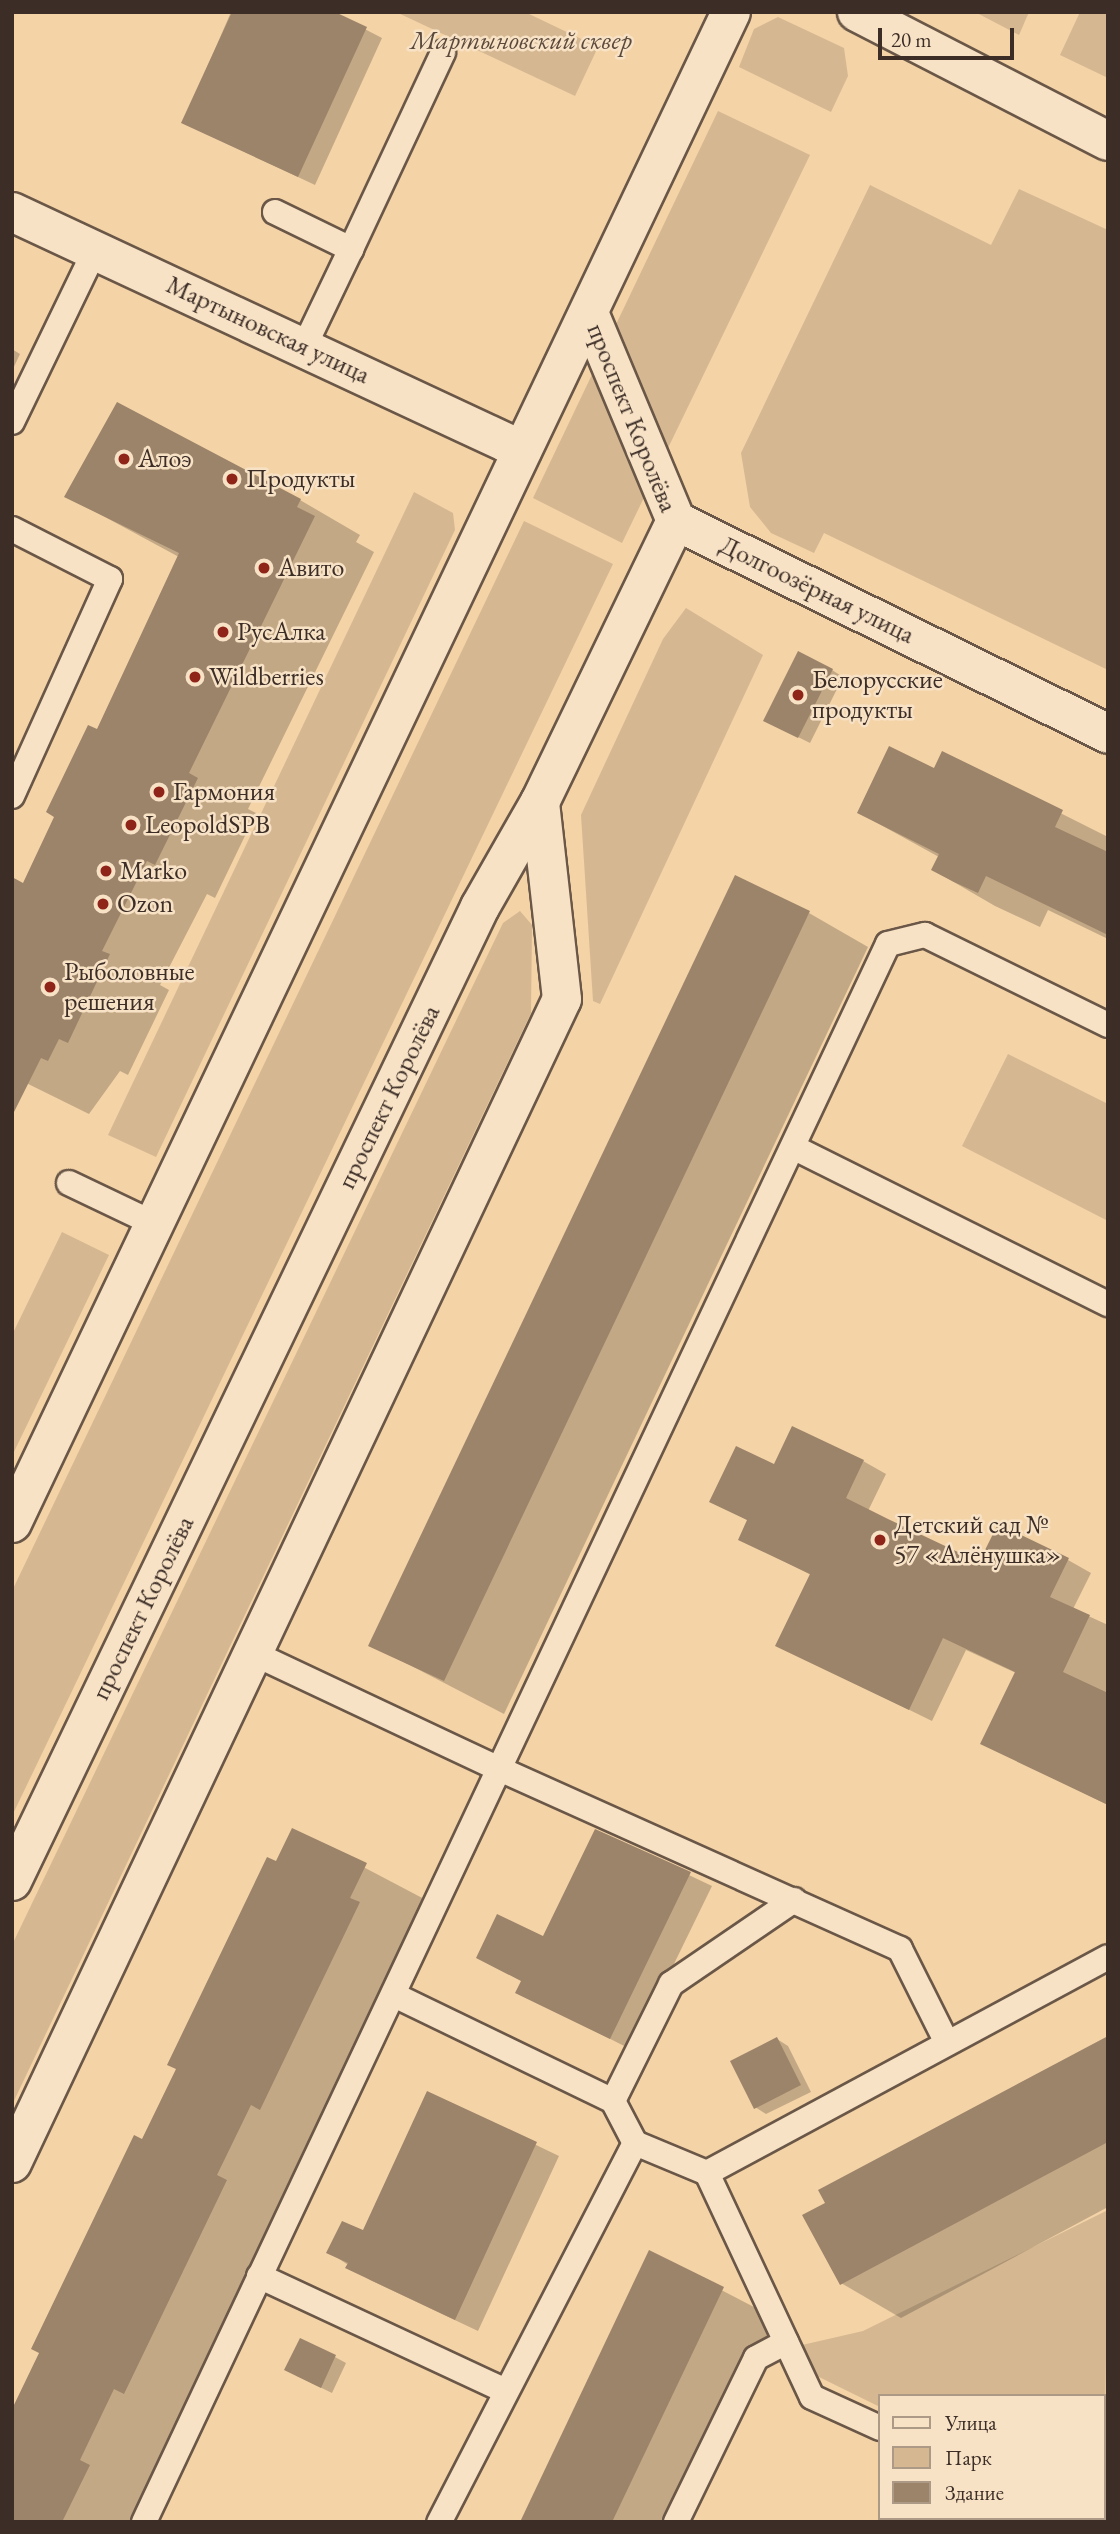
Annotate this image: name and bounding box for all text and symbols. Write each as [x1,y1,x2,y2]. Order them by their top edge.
scale bar [882,14,1018,58]
park label: Мартыновский сквер [410,25,632,57]
text: 20 m [891,26,932,53]
street label: Мартыновская улица [161,269,375,391]
street label: проспект Королёва [580,319,684,517]
place label: Алоэ [138,443,192,475]
marker: Алоэ [116,451,132,467]
place label: Продукты [246,463,355,495]
marker: Продукты [224,471,240,487]
street label: Долгоозёрная улица [715,529,919,651]
place label: Авито [278,552,344,584]
marker: Авито [256,560,272,576]
place label: РусАлка [237,616,326,648]
marker: РусАлка [215,624,231,640]
place label: Wildberries [209,661,324,693]
place label: Белорусские продукты [812,664,943,726]
marker: Wildberries [187,669,203,685]
marker: Белорусские продукты [790,687,806,703]
place label: Гармония [173,776,275,808]
marker: Гармония [151,784,167,800]
place label: LeopoldSPB [145,809,270,841]
marker: LeopoldSPB [123,817,139,833]
place label: Marko [120,855,187,887]
marker: Marko [98,863,114,879]
place label: Ozon [117,888,173,920]
marker: Ozon [95,896,111,912]
place label: Рыболовные решения [64,956,195,1018]
marker: Рыболовные решения [42,979,58,995]
street label: проспект Королёва [331,1000,447,1194]
place label: Детский сад № 57 «Алёнушка» [894,1509,1061,1570]
street label: проспект Королёва [85,1511,201,1705]
marker: Детский сад № 57 «Алёнушка» [872,1532,888,1548]
legend [878,2394,1106,2520]
text: Улица [945,2409,997,2436]
text: Парк [945,2444,992,2471]
text: Здание [945,2479,1004,2506]

